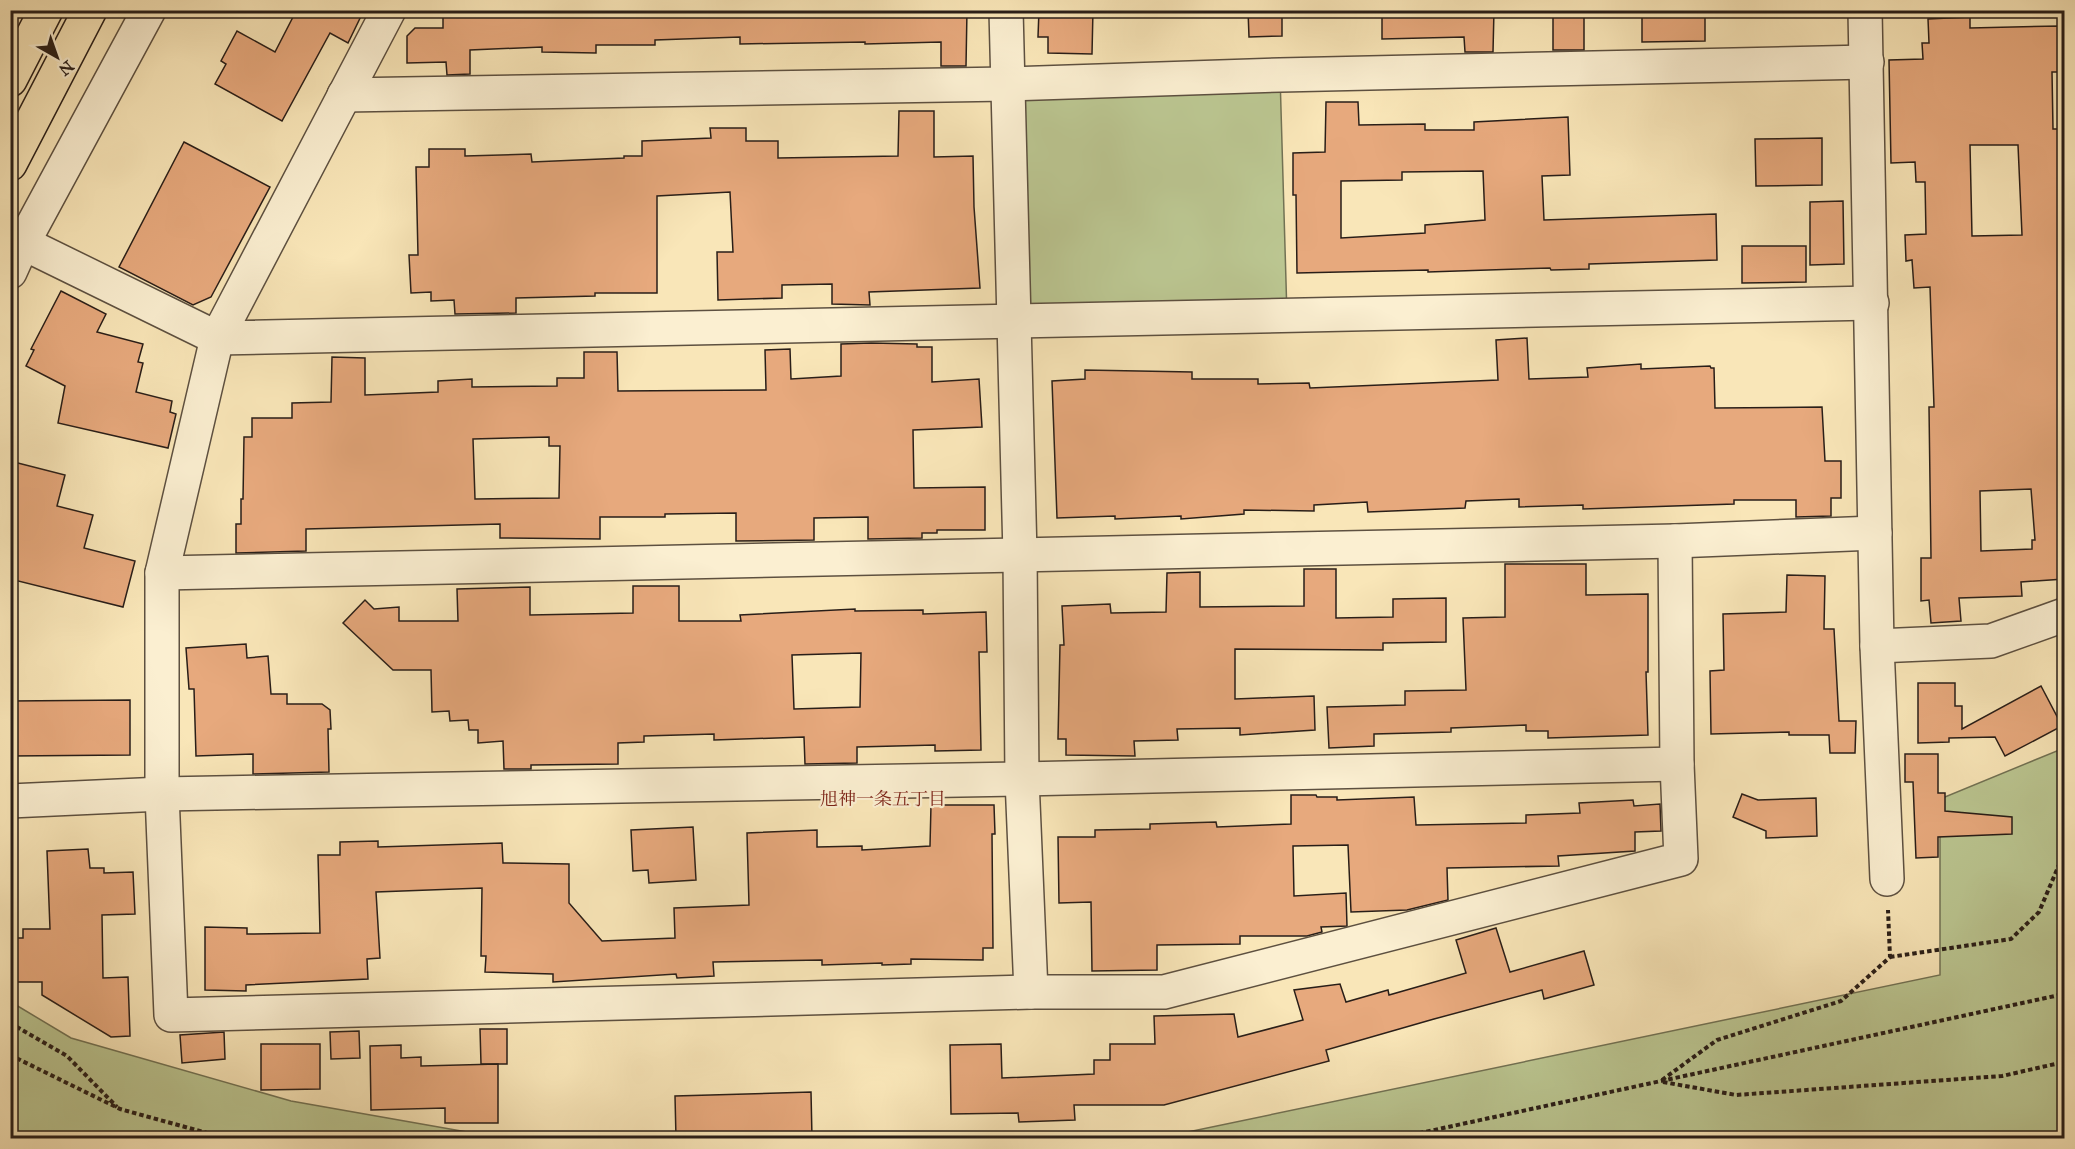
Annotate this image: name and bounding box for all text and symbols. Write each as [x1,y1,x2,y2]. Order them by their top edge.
north arrow [27,27,87,87]
text: N [55,56,78,80]
district label: 旭神一条五丁目 [820,788,946,810]

